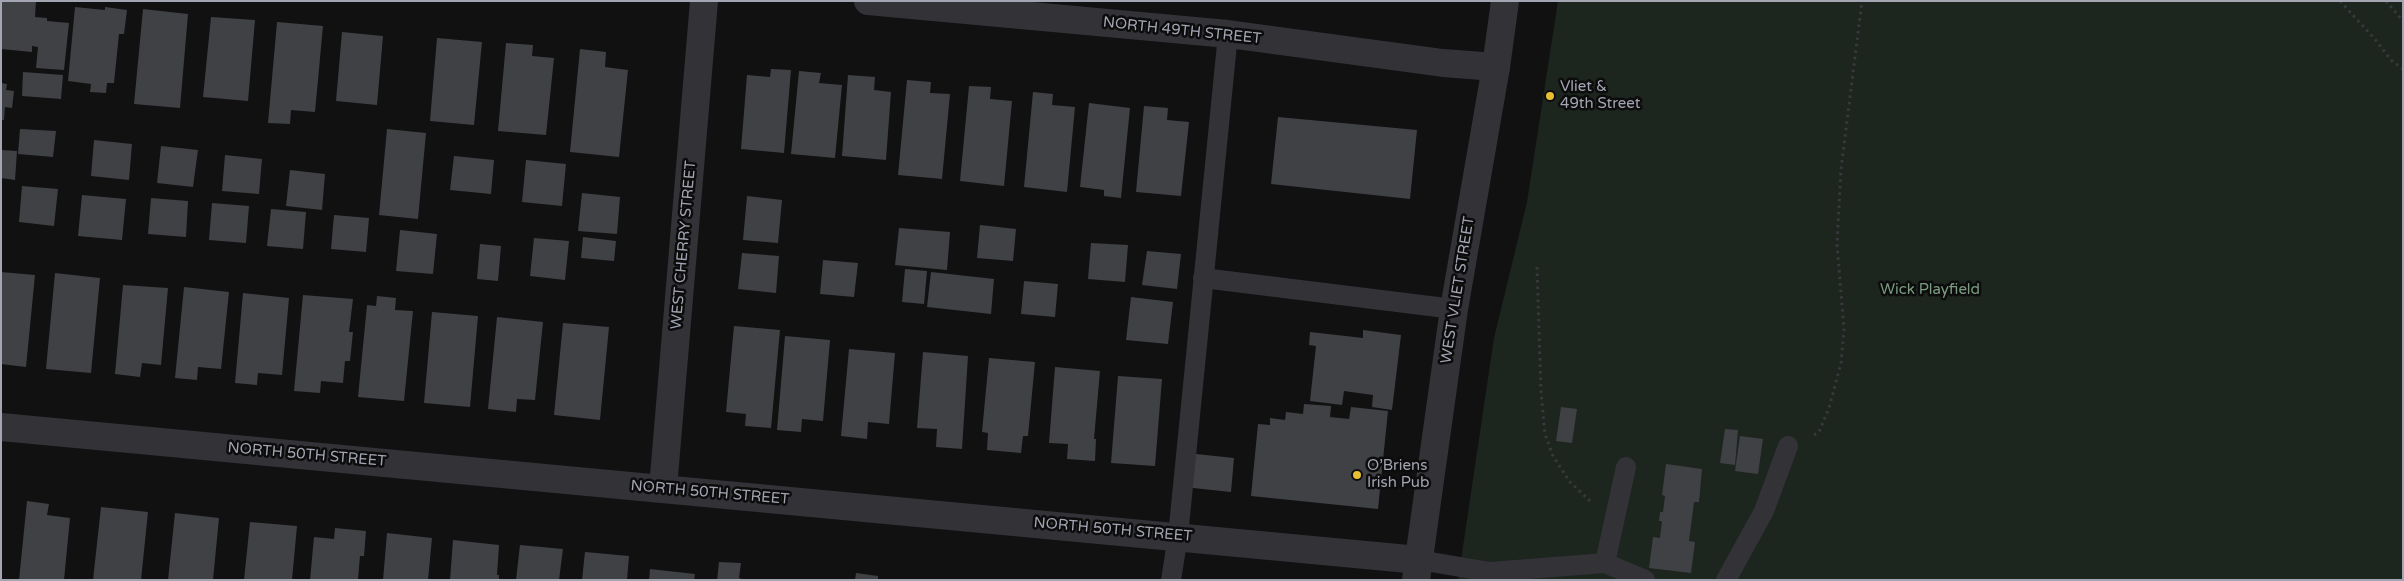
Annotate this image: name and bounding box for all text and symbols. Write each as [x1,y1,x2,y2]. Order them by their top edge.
street label: NORTH 49TH STREET [1102,14,1262,48]
place label: Vliet & 49th Street [1560,78,1640,113]
marker: Vliet & 49th Street [1544,90,1556,102]
street label: WEST CHERRY STREET [668,160,700,330]
street label: WEST VLIET STREET [1437,215,1479,365]
park label: Wick Playfield [1880,281,1980,299]
street label: NORTH 50TH STREET [227,439,387,471]
place label: O’Briens Irish Pub [1367,457,1429,492]
marker: O’Briens Irish Pub [1351,469,1363,481]
street label: NORTH 50TH STREET [630,477,790,509]
street label: NORTH 50TH STREET [1033,514,1193,546]

